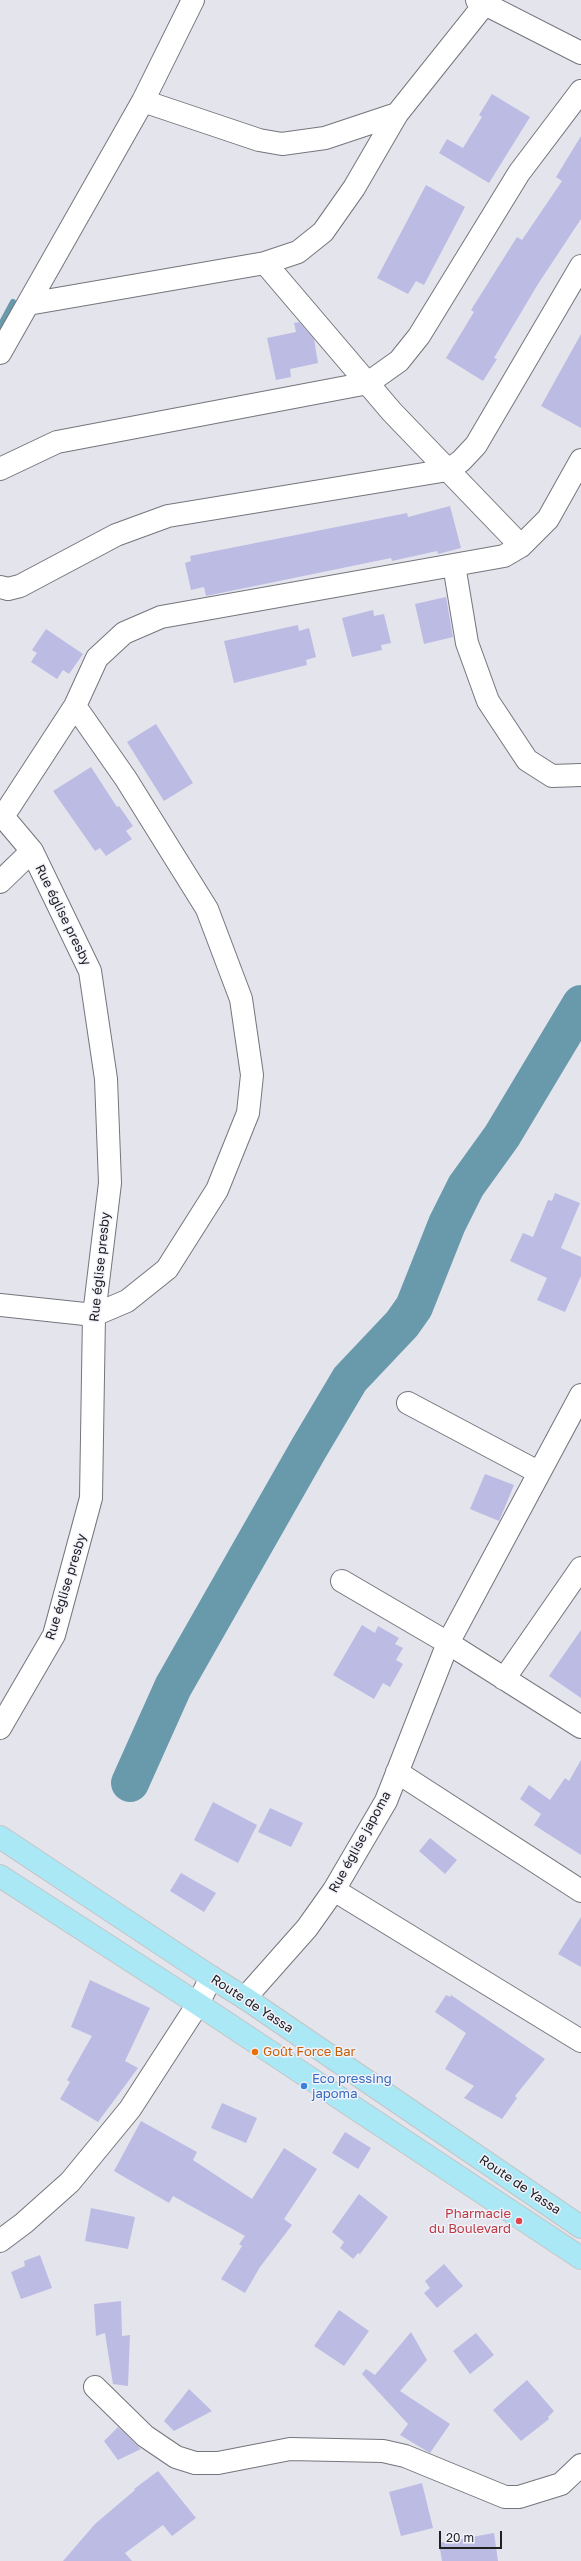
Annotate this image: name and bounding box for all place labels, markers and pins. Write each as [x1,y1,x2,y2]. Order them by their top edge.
place label: Goût Force Bar [263,2044,356,2060]
marker: Goût Force Bar [250,2047,260,2057]
place label: Eco pressing japoma [312,2071,392,2102]
marker: Eco pressing japoma [299,2081,309,2091]
place label: Pharmacie du Boulevard [429,2206,511,2237]
marker: Pharmacie du Boulevard [514,2216,524,2226]

